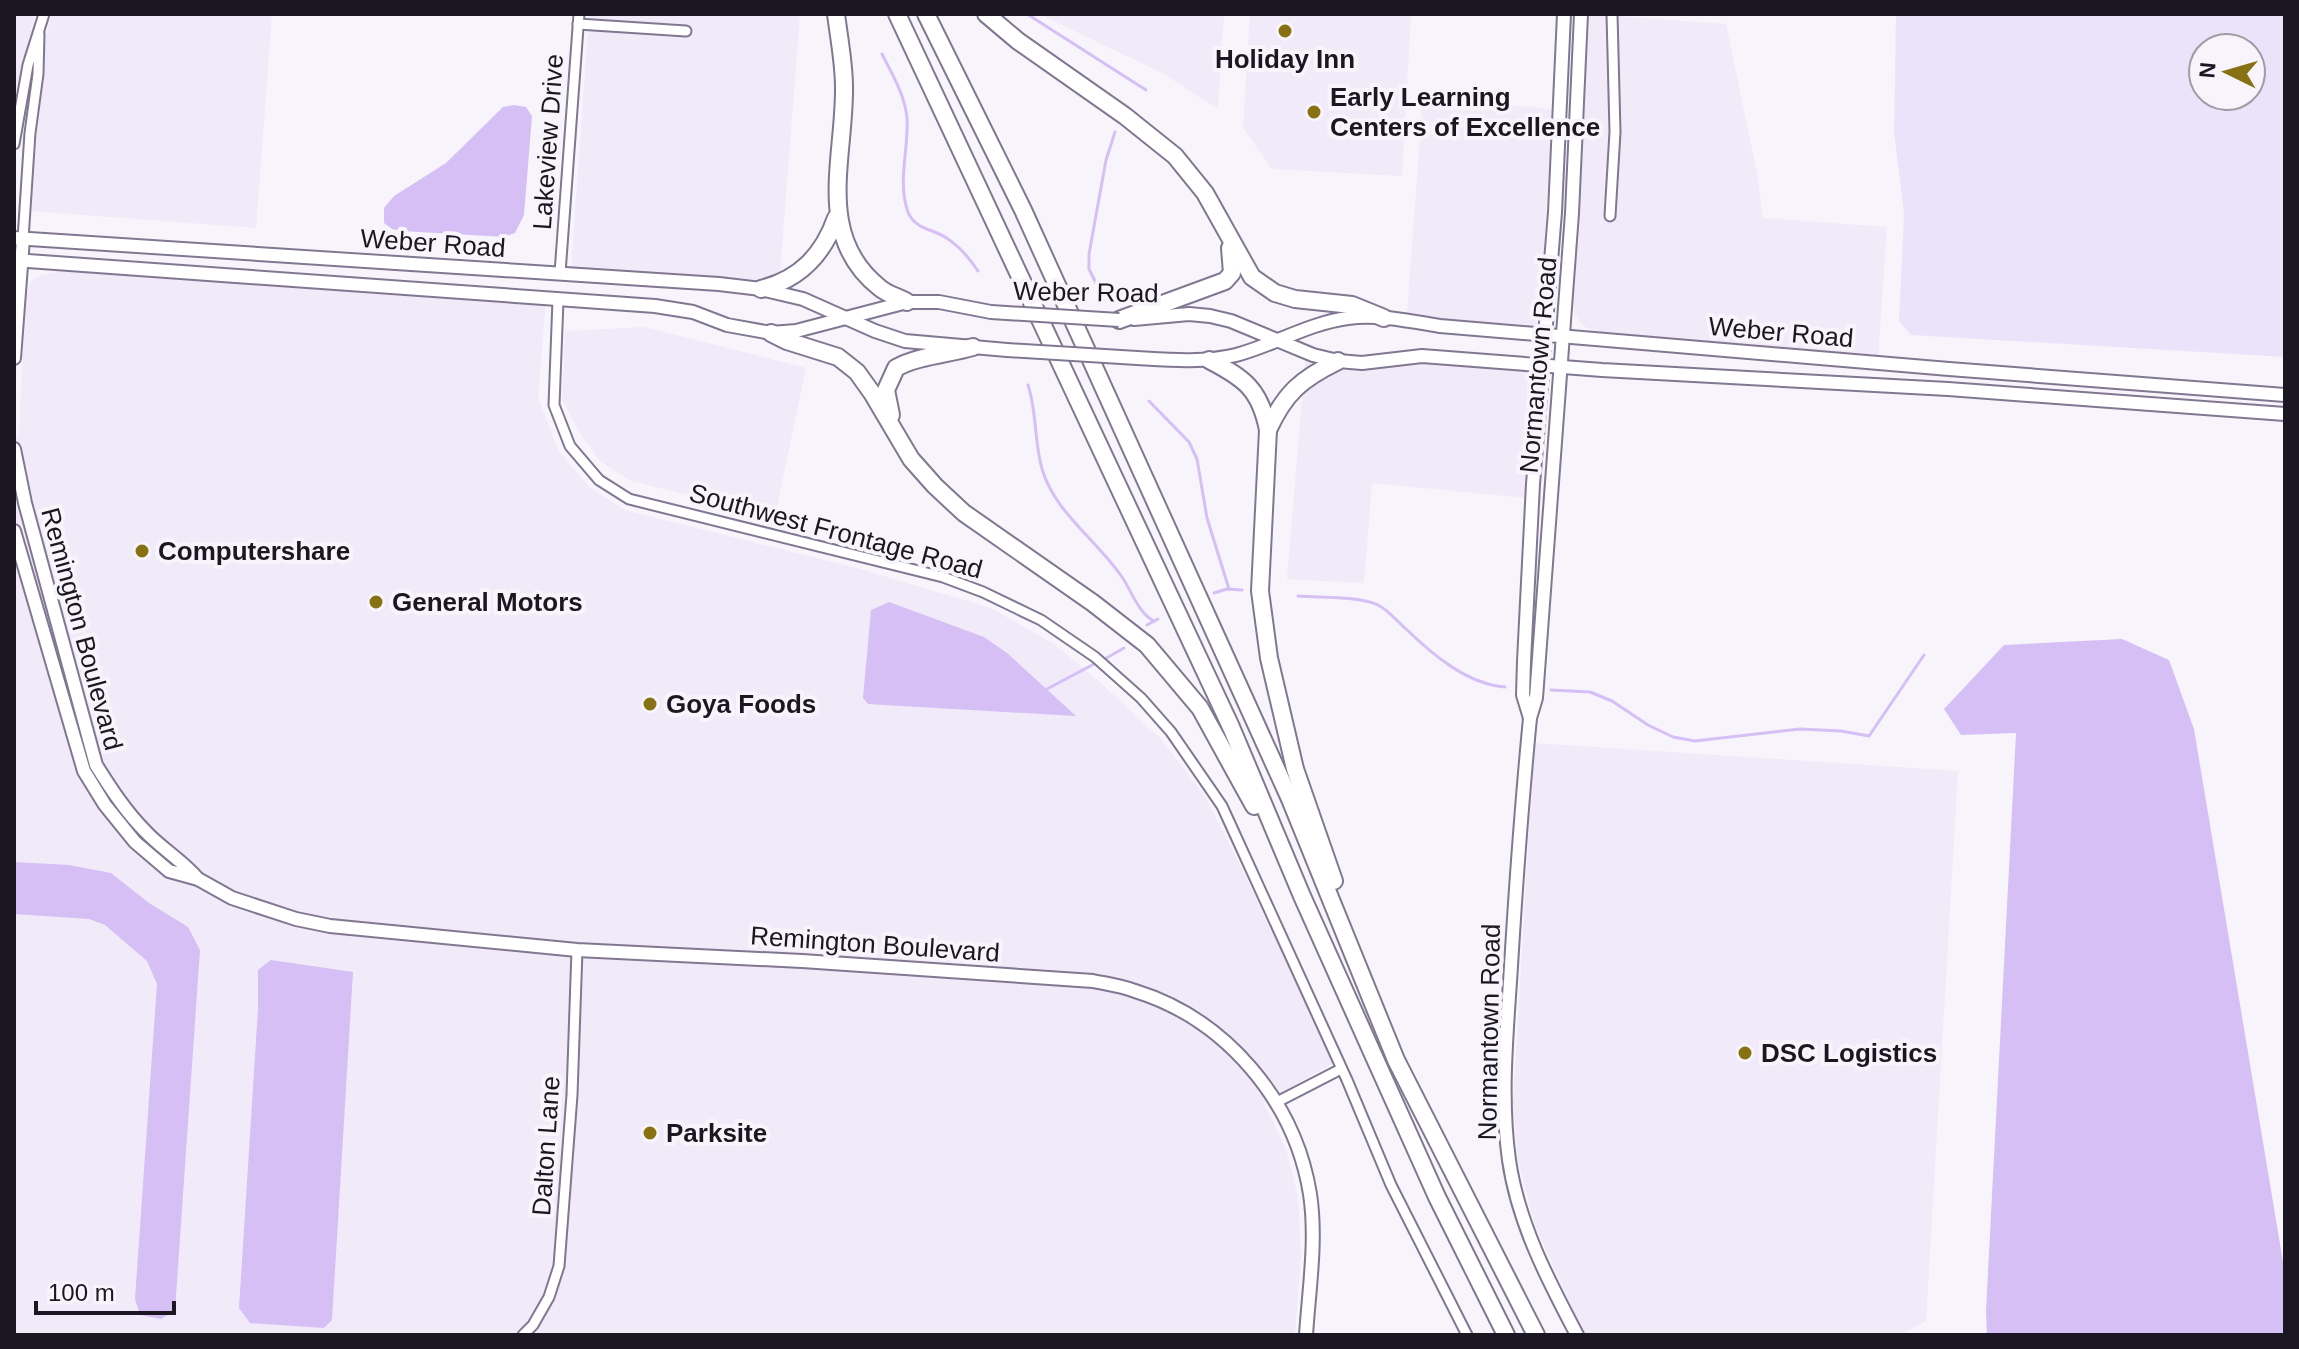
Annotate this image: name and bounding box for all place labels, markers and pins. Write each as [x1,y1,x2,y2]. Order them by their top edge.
marker: Holiday Inn [1276,22,1294,40]
place label: Holiday Inn [1215,44,1355,74]
place label: Early Learning Centers of Excellence [1330,82,1600,142]
marker: Early Learning Centers of Excellence [1305,103,1323,121]
place label: Computershare [158,536,350,566]
marker: Computershare [133,542,151,560]
place label: General Motors [392,587,583,617]
marker: General Motors [367,593,385,611]
place label: Goya Foods [666,689,816,719]
marker: Goya Foods [641,695,659,713]
place label: DSC Logistics [1761,1038,1937,1068]
marker: DSC Logistics [1736,1044,1754,1062]
place label: Parksite [666,1118,767,1148]
marker: Parksite [641,1124,659,1142]

